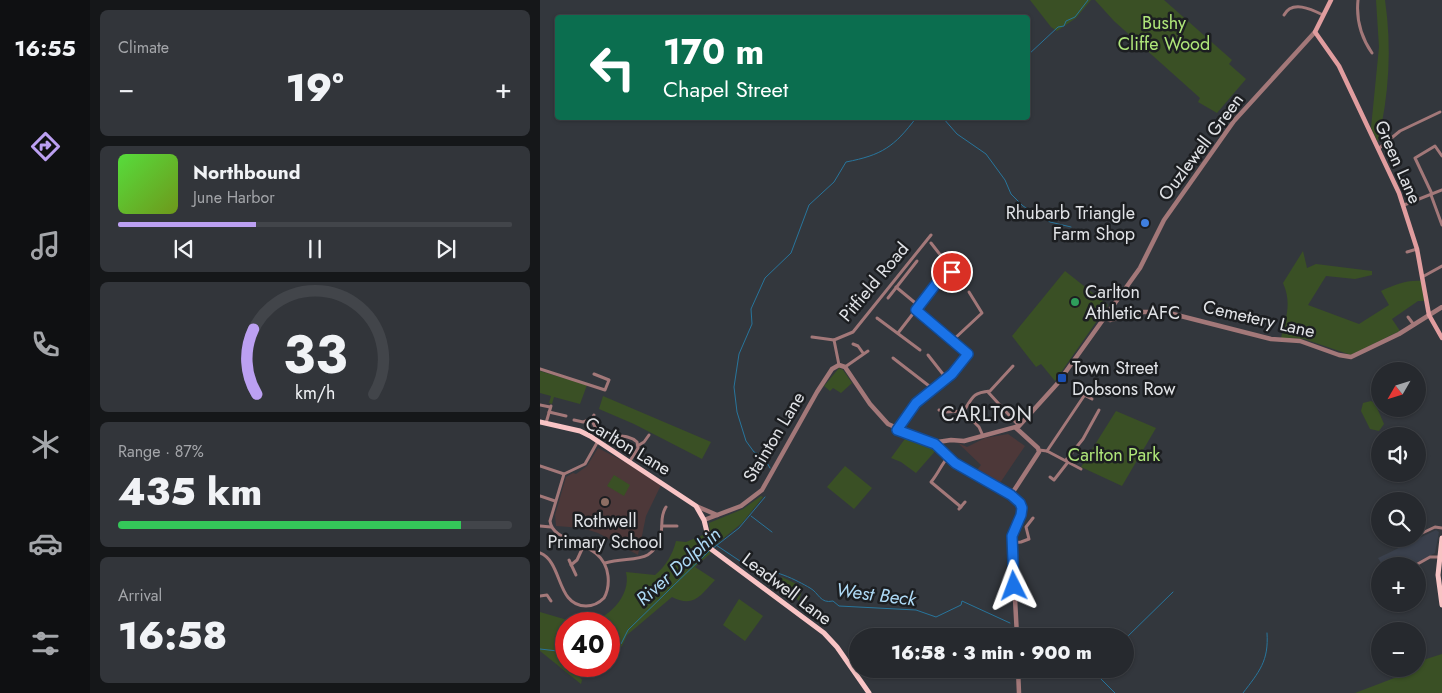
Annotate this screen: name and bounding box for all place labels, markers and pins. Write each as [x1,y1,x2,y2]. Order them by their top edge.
place label: Rhubarb Triangle Farm Shop [1006,200,1135,247]
marker: Rhubarb Triangle Farm Shop [1139,217,1151,229]
pin [931,251,973,293]
place label: Carlton Athletic AFC [1085,279,1180,326]
marker: Carlton Athletic AFC [1069,296,1081,308]
place label: Town Street Dobsons Row [1072,355,1176,402]
marker: Town Street Dobsons Row [1056,372,1068,384]
marker: Rothwell Primary School [599,496,611,508]
place label: Rothwell Primary School [548,508,662,555]

